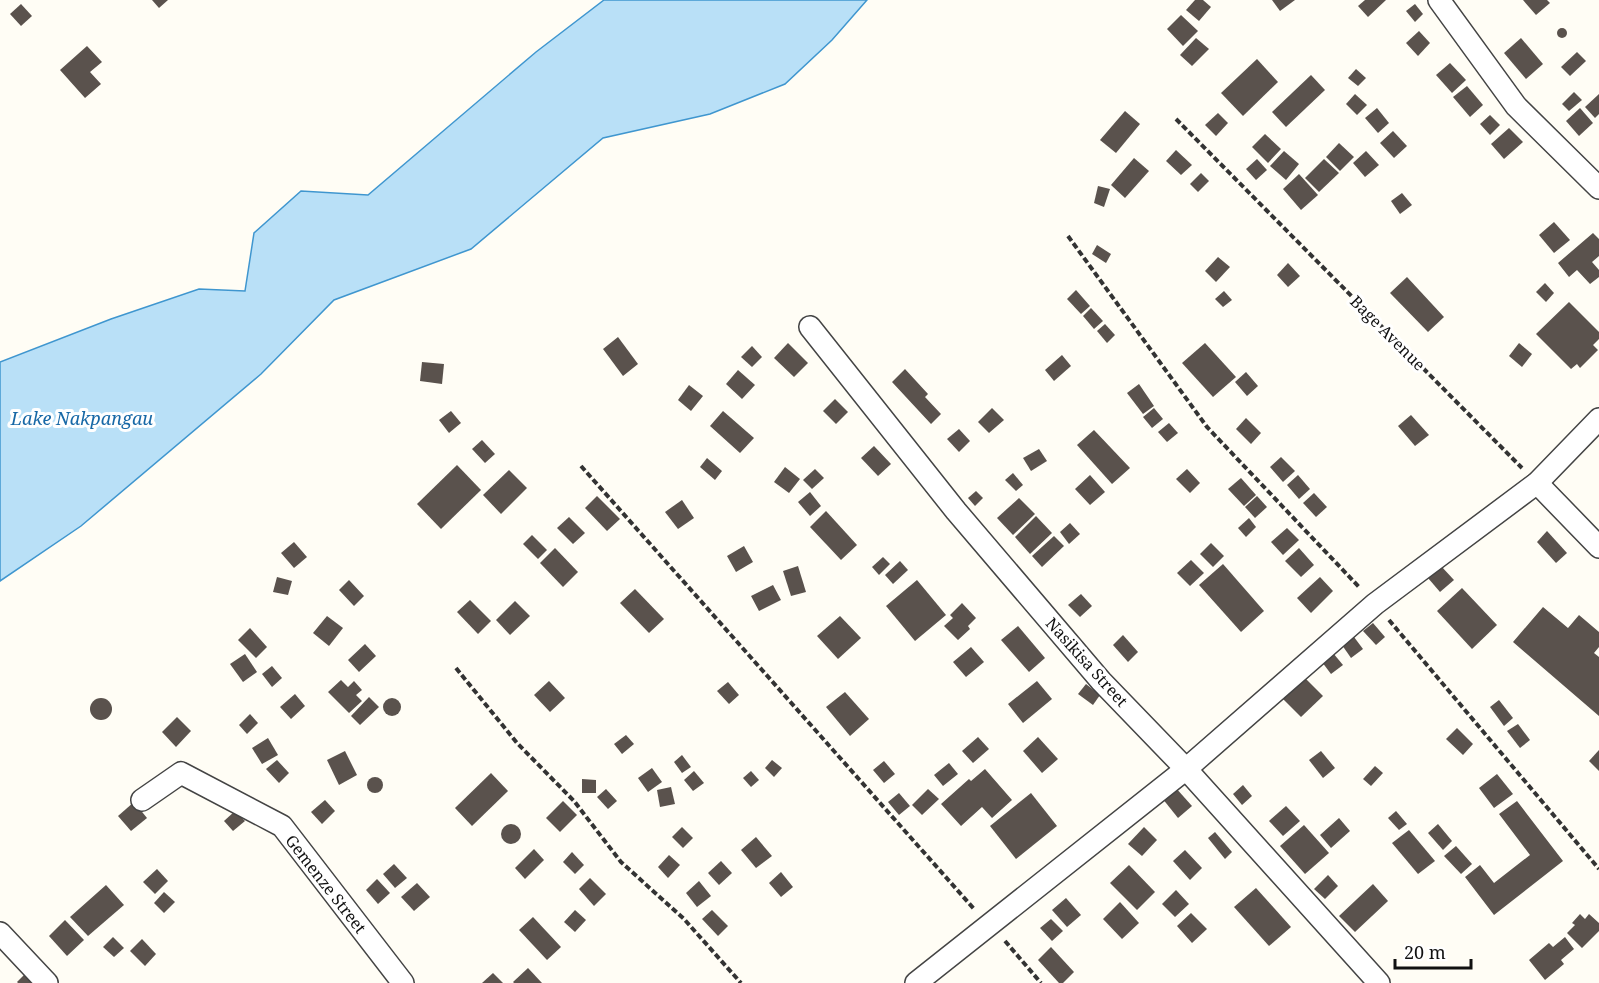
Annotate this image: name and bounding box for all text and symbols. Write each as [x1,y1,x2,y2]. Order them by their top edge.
street label: Bage Avenue [1346,291,1430,375]
water label: Lake Nakpangau [10,406,153,430]
street label: Nasikisa Street [1041,613,1133,712]
street label: Gemenze Street [281,830,372,938]
scale bar [1395,932,1472,970]
text: 20 m [1404,940,1446,964]

